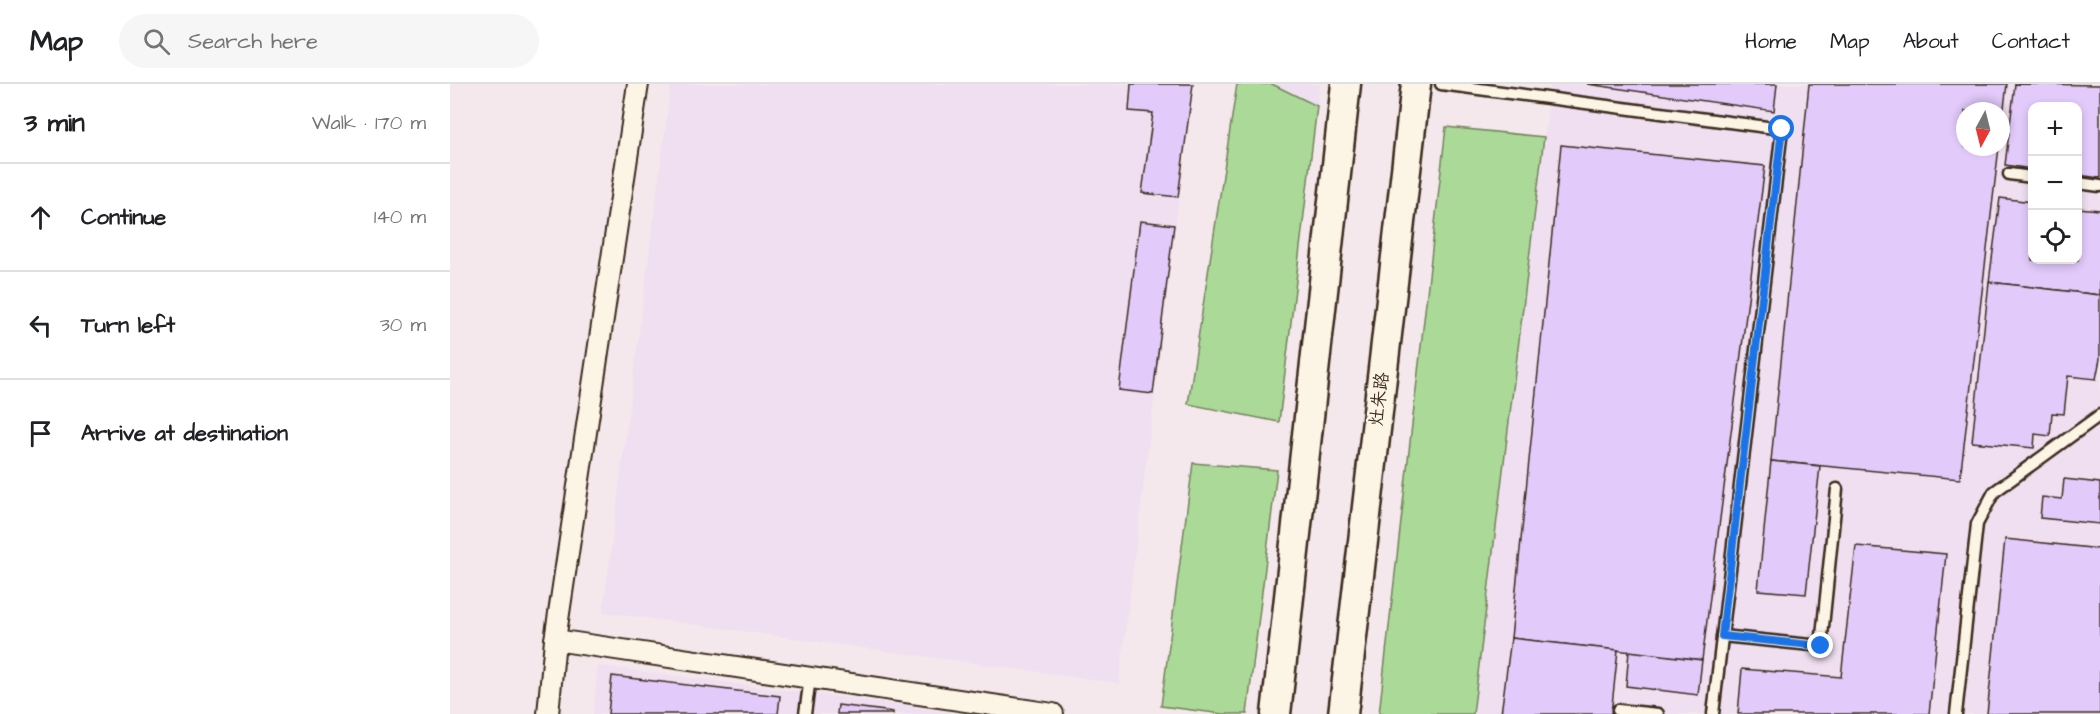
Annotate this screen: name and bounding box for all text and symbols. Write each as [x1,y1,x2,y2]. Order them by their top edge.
search box [119,14,539,68]
text: Map [30,22,83,61]
icon: search [140,25,173,58]
text: Search here [188,26,318,57]
text: Home [1745,27,1797,56]
text: Map [1830,27,1870,56]
text: About [1903,27,1959,56]
text: Contact [1992,27,2070,56]
north arrow [1956,102,2010,156]
map controls [2028,102,2082,264]
button: + [2028,102,2082,156]
text: 3 min [24,105,85,141]
text: Walk · 170 m [312,109,426,137]
route start [1768,115,1794,141]
button: − [2028,156,2082,210]
icon: ahead [24,201,57,234]
text: Continue [81,202,166,233]
text: 140 m [374,203,426,231]
button: locate [2028,210,2082,264]
icon: left [24,309,57,342]
text: Turn left [81,310,175,341]
text: 30 m [380,311,426,339]
street label: 灶朱路 [1364,371,1395,427]
icon: arrive [24,417,57,450]
text: Arrive at destination [81,418,288,449]
route end [1807,632,1833,658]

